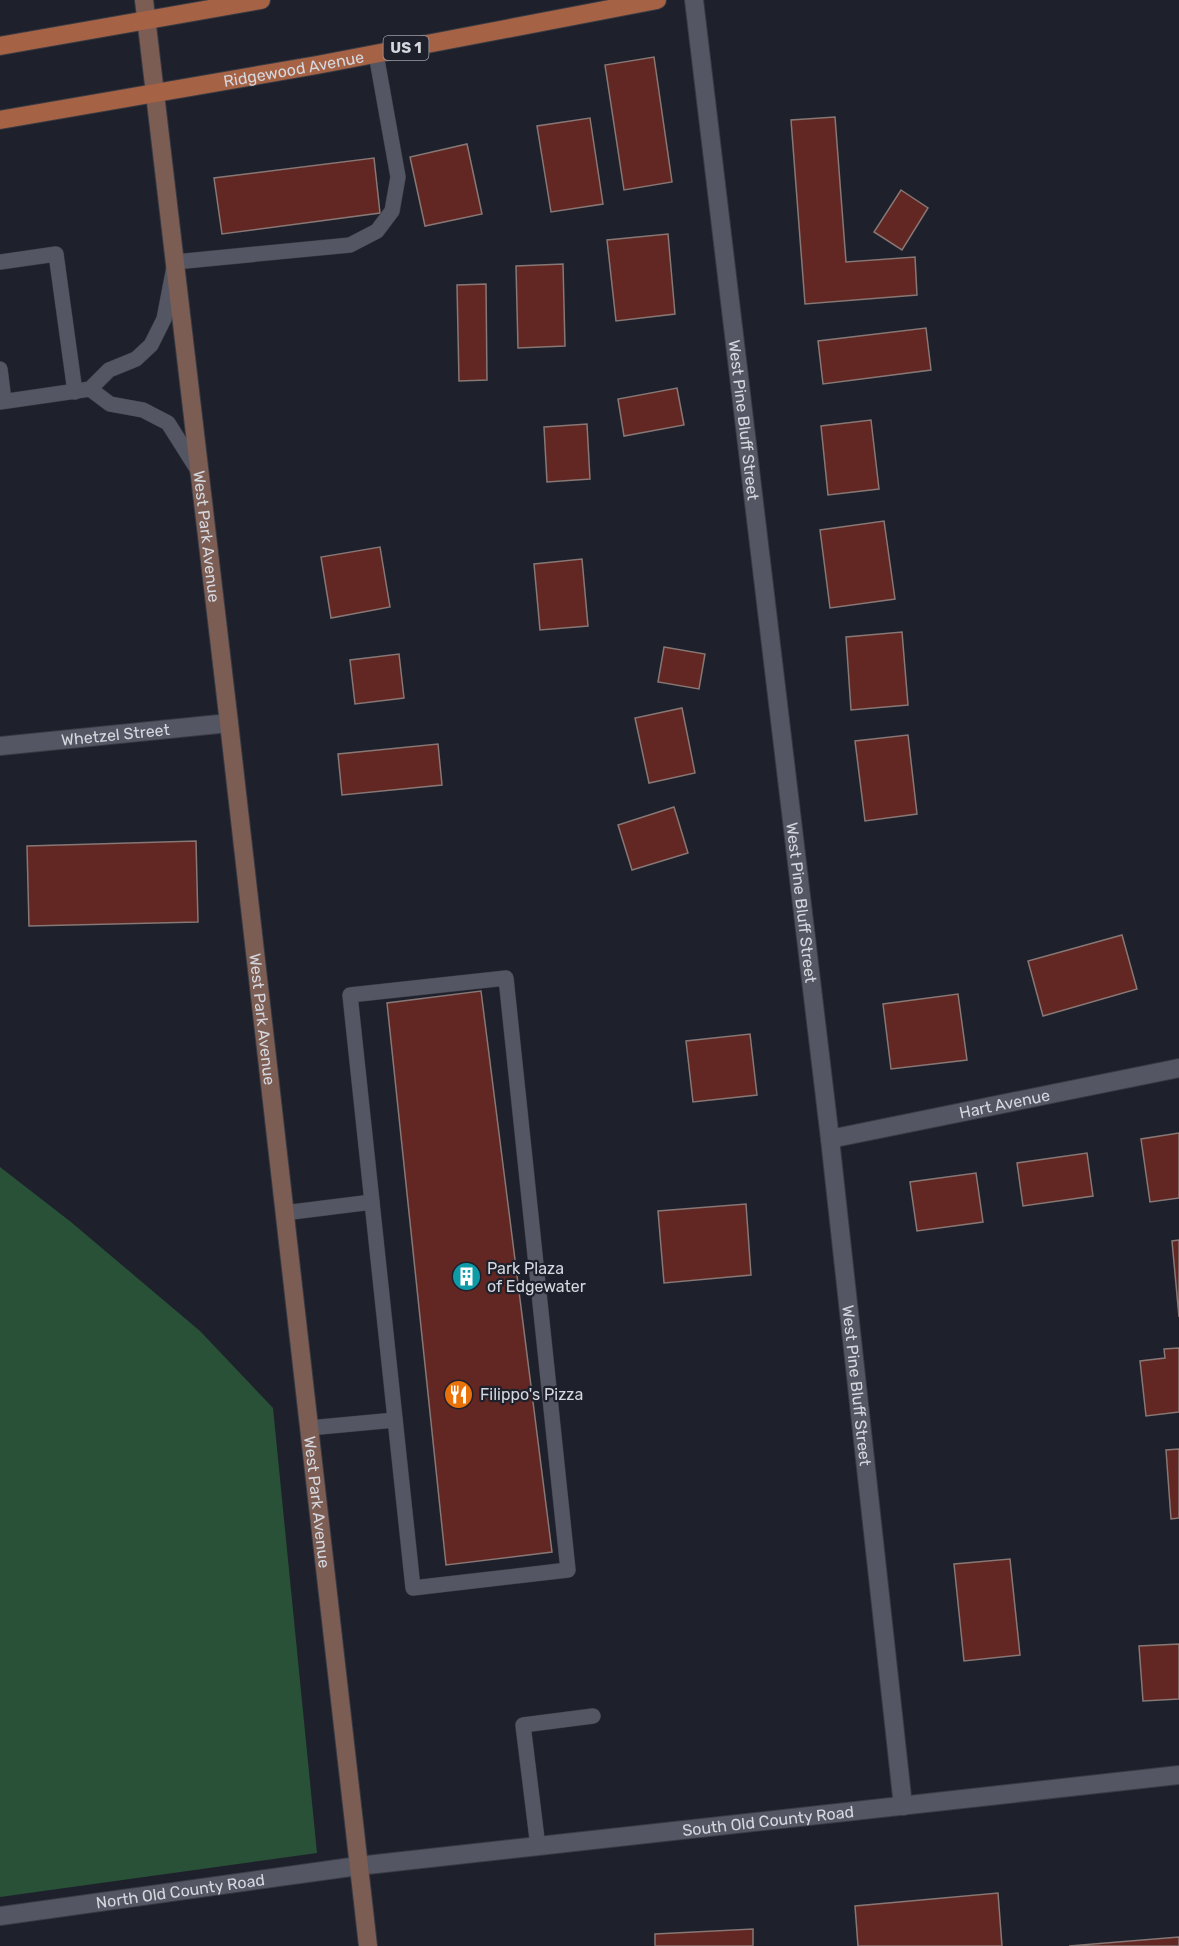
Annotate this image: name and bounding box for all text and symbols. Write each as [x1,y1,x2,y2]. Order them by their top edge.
road number: US 1 [384,36,428,60]
street label: Ridgewood Avenue [222,47,365,91]
street label: West Pine Bluff Street [725,339,763,501]
street label: West Park Avenue [189,469,224,603]
street label: Whetzel Street [60,720,171,750]
street label: West Pine Bluff Street [782,821,820,984]
street label: West Park Avenue [245,952,279,1086]
street label: Hart Avenue [957,1085,1052,1123]
place label: Park Plaza of Edgewater [487,1259,586,1296]
building icon: Park Plaza of Edgewater [450,1261,482,1293]
street label: West Pine Bluff Street [838,1304,875,1467]
restaurant icon: Filippo's Pizza [443,1378,475,1410]
place label: Filippo's Pizza [480,1385,583,1404]
street label: West Park Avenue [300,1435,334,1569]
street label: South Old County Road [681,1802,855,1840]
street label: North Old County Road [95,1870,266,1912]

